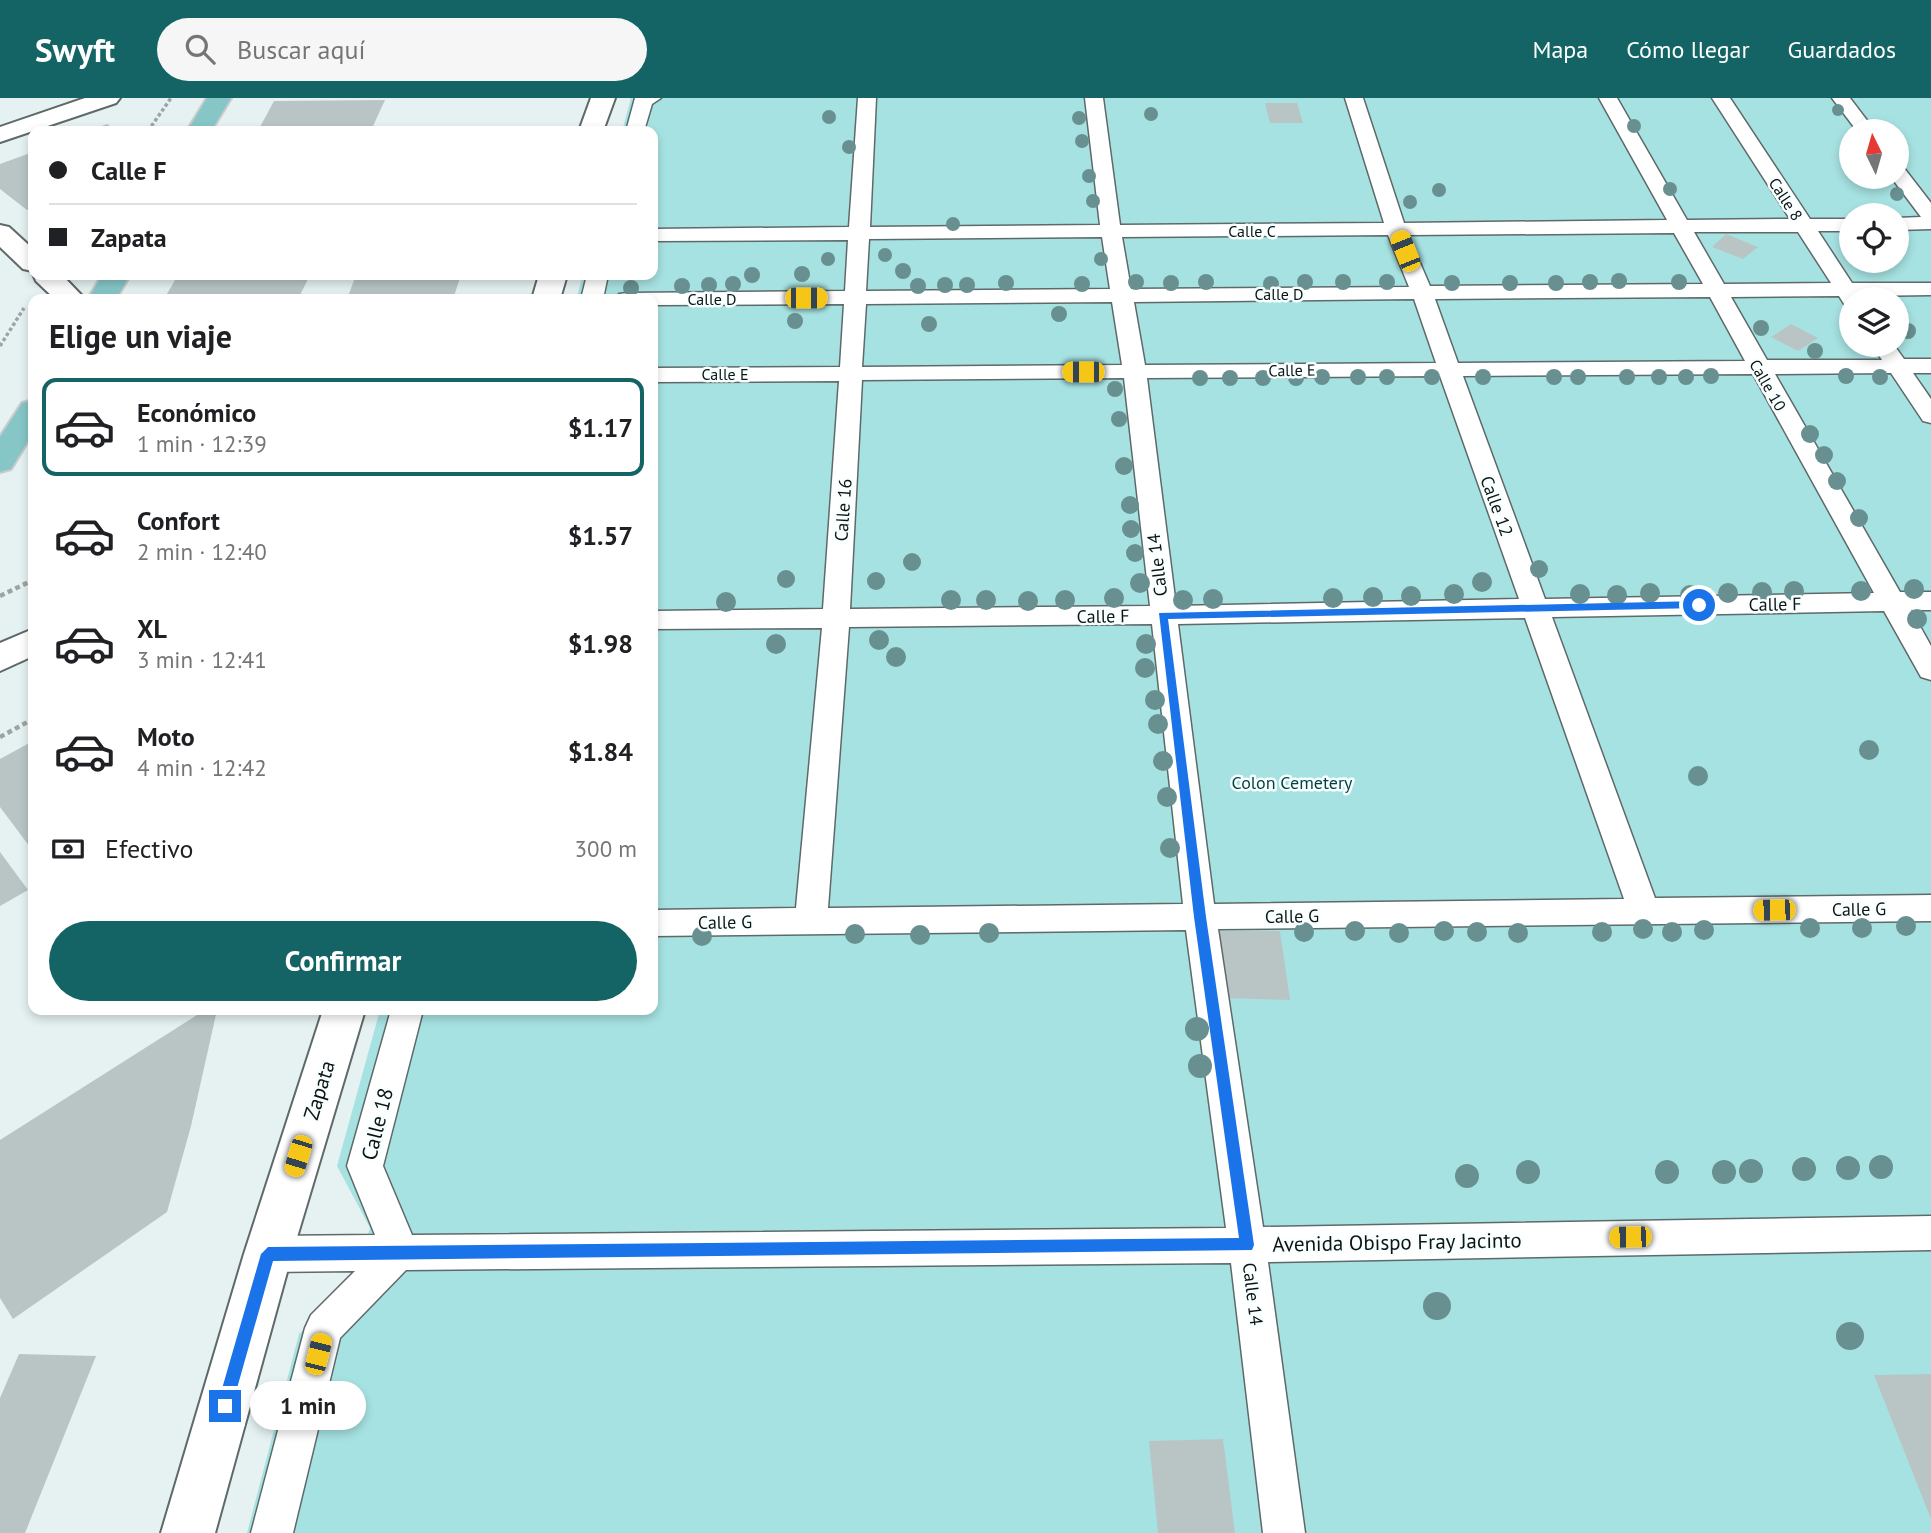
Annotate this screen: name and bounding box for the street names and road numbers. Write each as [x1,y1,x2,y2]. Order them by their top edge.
street label: Calle 8 [1765,174,1807,224]
street label: Calle C [1228,221,1276,241]
street label: Calle D [1254,284,1304,304]
street label: Calle D [687,289,737,309]
street label: Calle 10 [1745,356,1791,414]
street label: Calle E [1268,360,1316,380]
street label: Calle E [701,364,749,384]
street label: Calle 12 [1475,472,1519,540]
street label: Calle 16 [829,478,857,542]
street label: Calle 14 [1142,532,1172,598]
street label: Calle F [1748,592,1802,616]
street label: Calle F [1076,604,1130,628]
street label: Calle G [1832,897,1886,921]
street label: Calle G [1265,904,1319,928]
street label: Calle G [698,910,752,934]
street label: Zapata [297,1057,341,1123]
street label: Calle 18 [355,1085,399,1163]
street label: Avenida Obispo Fray Jacinto [1272,1226,1522,1258]
street label: Calle 14 [1238,1261,1268,1327]

